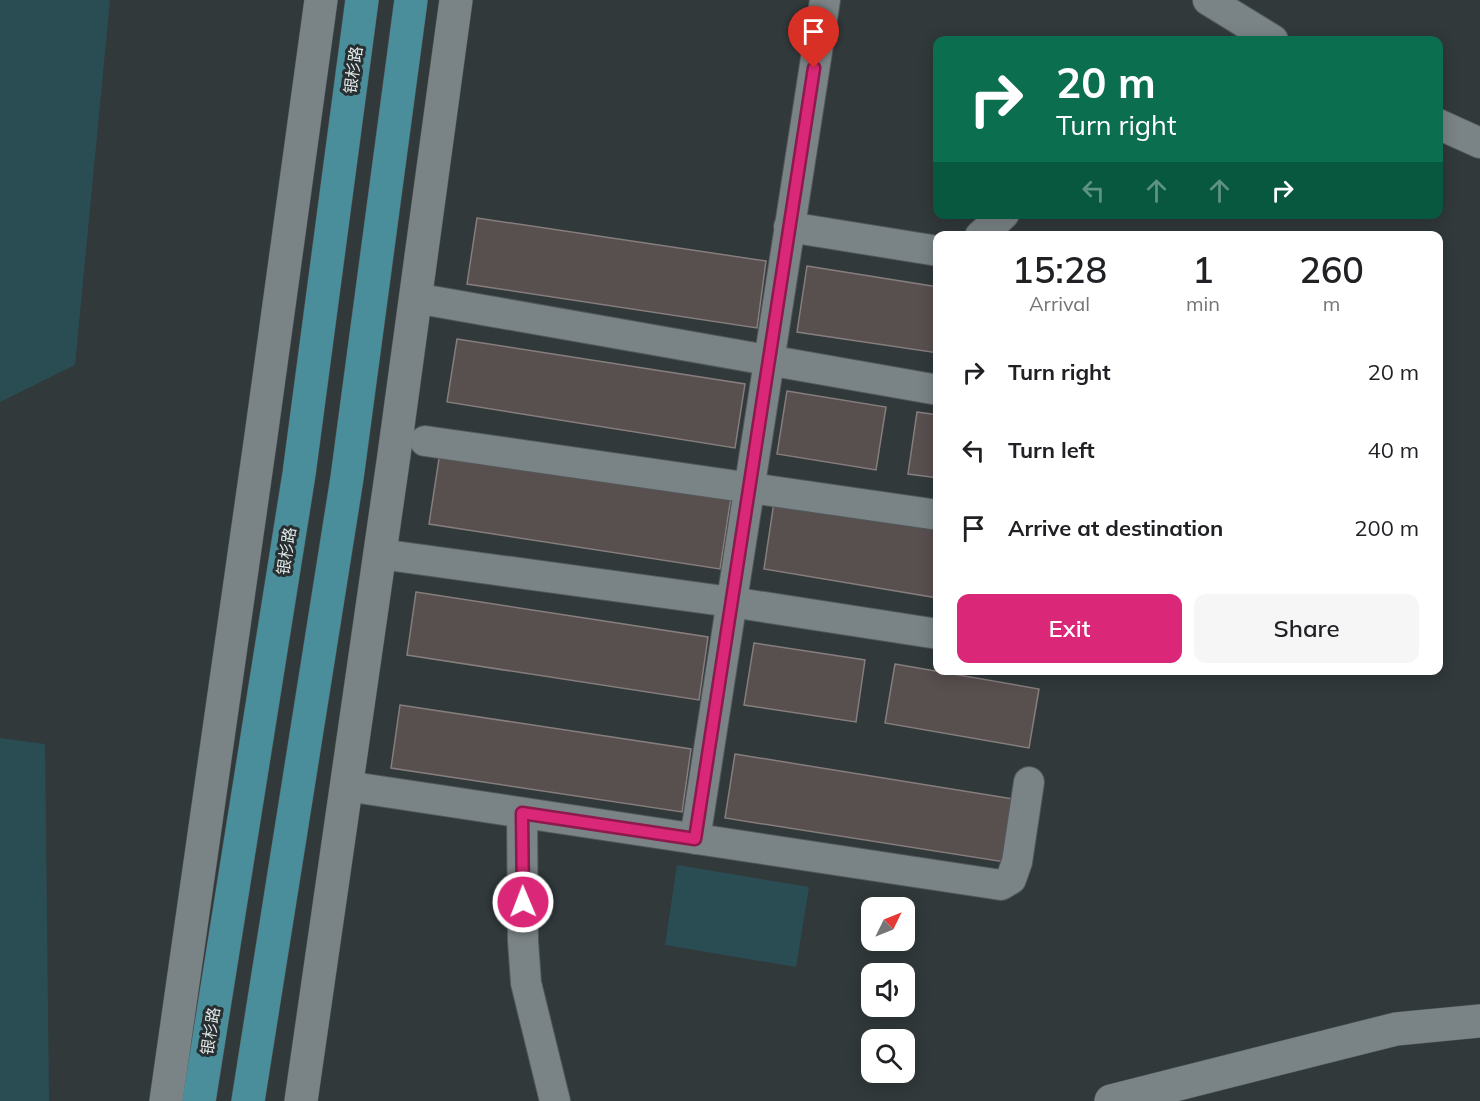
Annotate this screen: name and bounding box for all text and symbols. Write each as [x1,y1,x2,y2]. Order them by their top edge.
pin [788,6,839,68]
icon: arrive [797,15,830,48]
street label: 银杉路 [340,45,366,95]
text: 20 m [1056,56,1156,109]
icon: right [957,60,1035,138]
text: Turn right [1056,108,1176,142]
icon: left [1077,174,1110,207]
icon: ahead [1140,174,1173,207]
icon: ahead [1203,174,1236,207]
icon: right [1266,174,1299,207]
text: 15:28 [1012,247,1107,292]
text: 1 [1192,247,1214,292]
text: 260 [1299,247,1364,292]
text: Arrival [1029,291,1090,316]
text: min [1186,291,1220,316]
text: m [1323,291,1340,316]
icon: right [957,356,990,389]
text: Turn right [1008,358,1111,386]
text: 20 m [1368,358,1419,386]
icon: left [957,434,990,467]
text: Turn left [1008,436,1095,464]
text: 40 m [1368,436,1419,464]
icon: arrive [957,512,990,545]
text: Arrive at destination [1008,514,1223,542]
text: 200 m [1354,514,1419,542]
street label: 银杉路 [272,526,300,576]
button: Exit [957,594,1182,663]
button: Share [1194,594,1419,663]
position arrow [491,870,555,934]
north arrow [861,897,915,951]
map controls [861,897,915,1083]
button: sound [861,963,915,1017]
street label: 银杉路 [196,1006,224,1056]
button: search [861,1029,915,1083]

